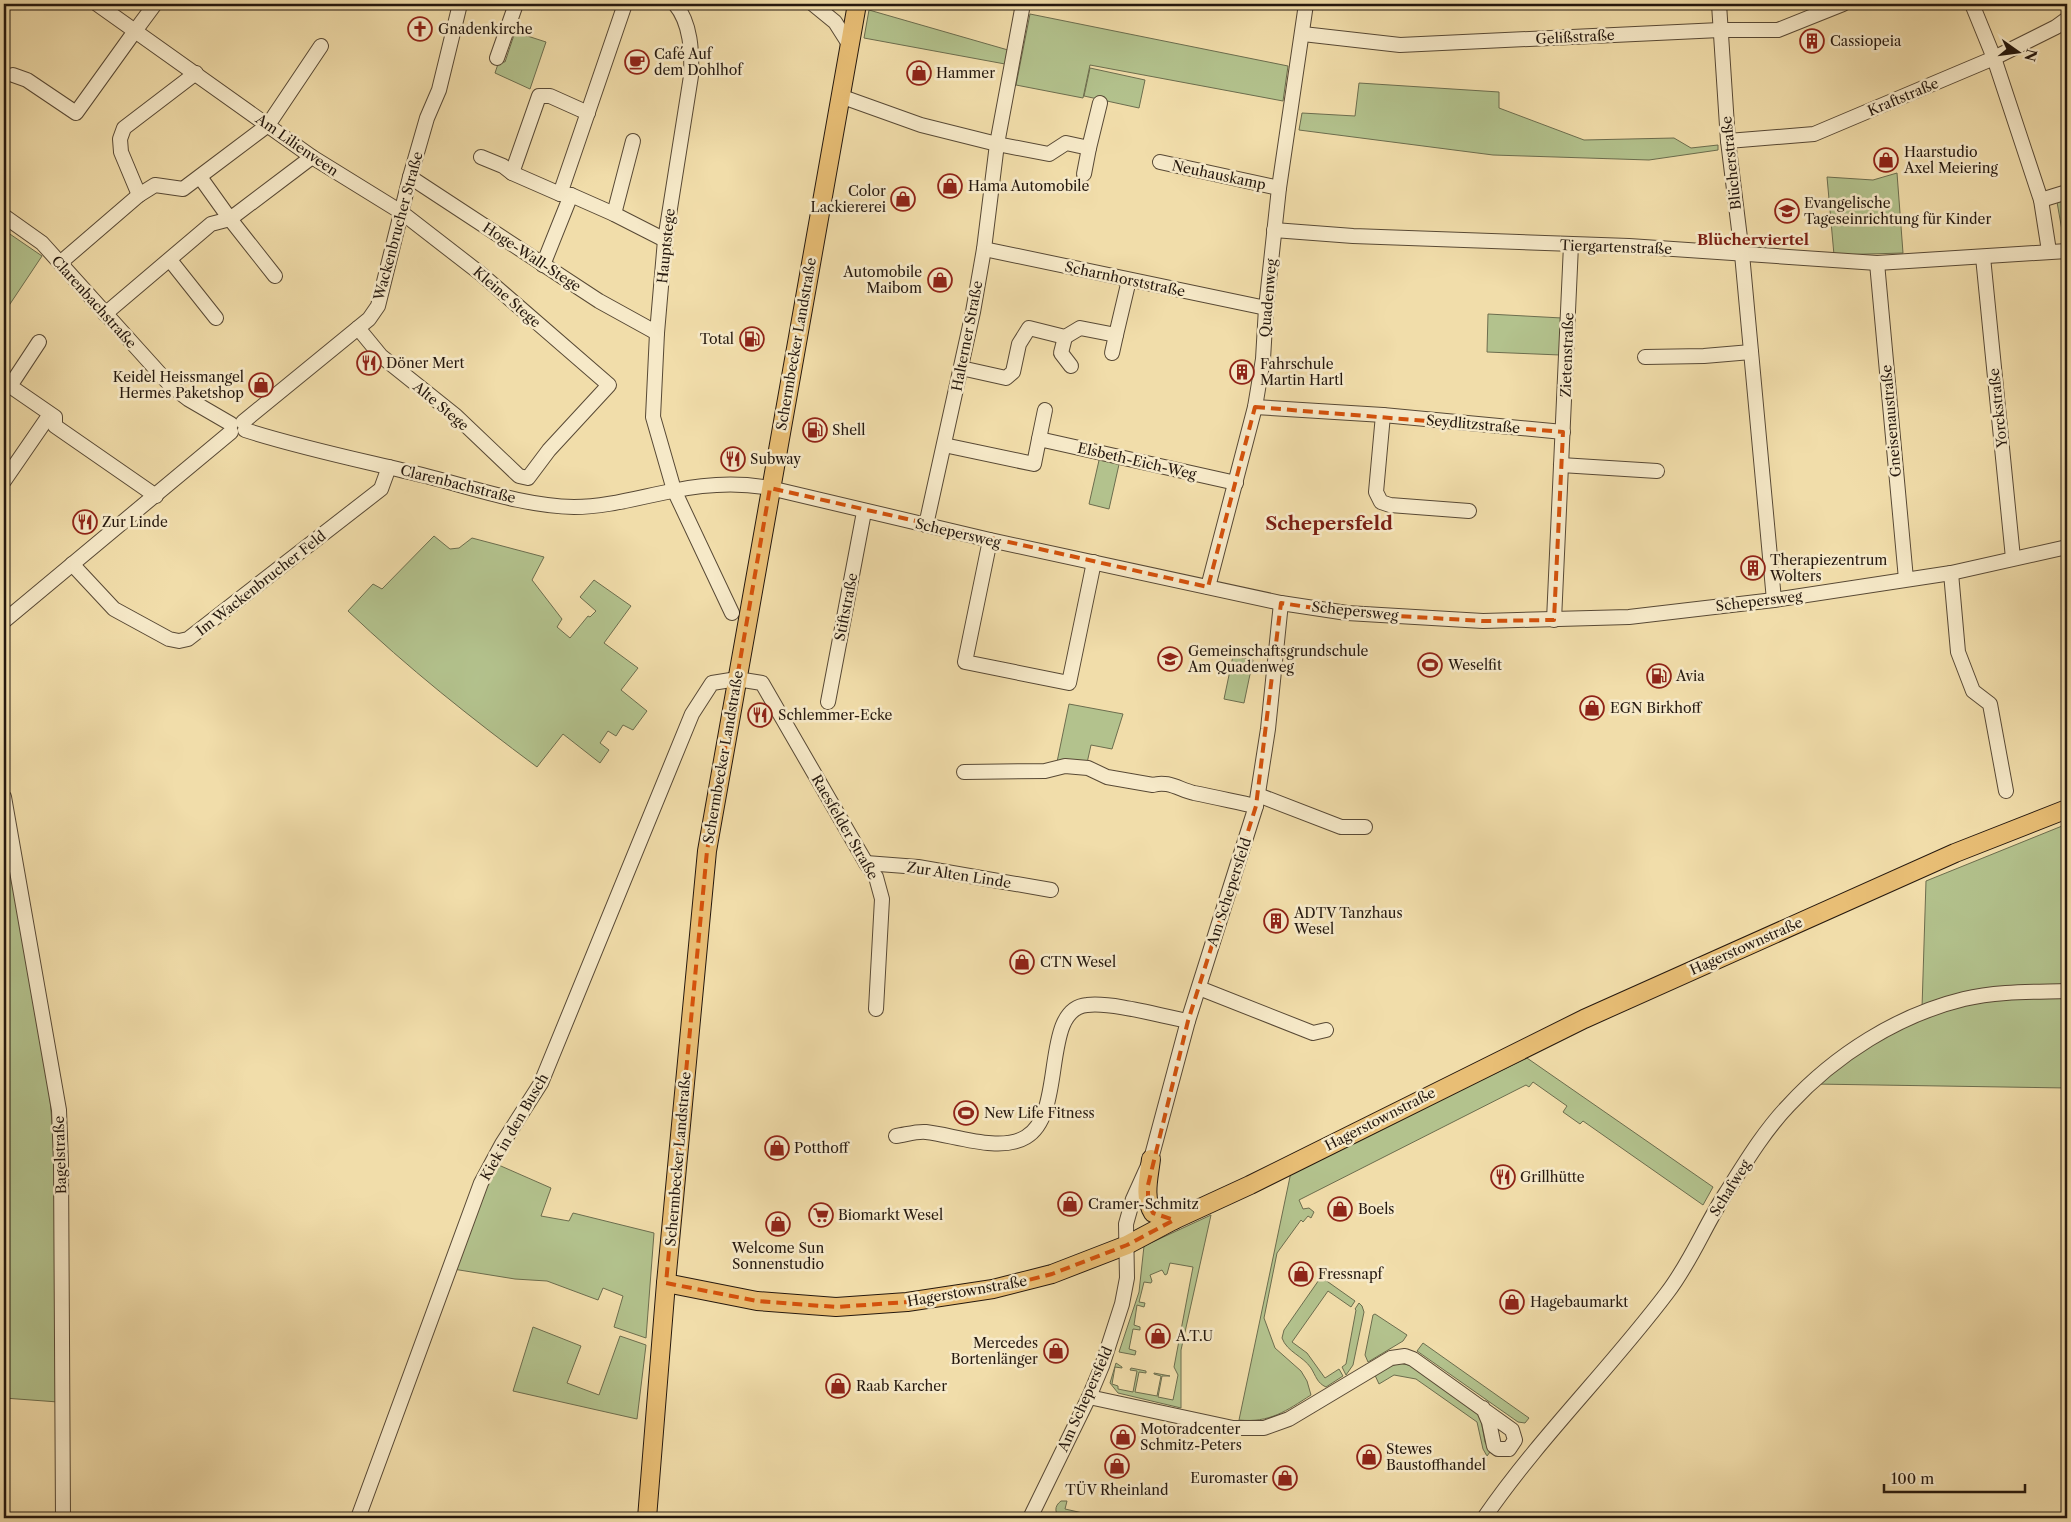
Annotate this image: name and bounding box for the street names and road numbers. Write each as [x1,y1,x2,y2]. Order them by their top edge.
street label: Gelißstraße [1535,26,1615,48]
street label: Kraftstraße [1865,74,1941,120]
street label: Am Lilienveen [251,109,342,180]
street label: Blücherstraße [1717,115,1745,211]
street label: Wackenbrucher Straße [369,149,427,303]
street label: Neuhauskamp [1170,156,1268,194]
street label: Hauptstege [653,207,679,284]
street label: Hoge-Wall-Stege [479,219,585,296]
street label: Tiergartenstraße [1560,236,1672,258]
street label: Clarenbachstraße [48,252,140,352]
street label: Schermbecker Landstraße [772,256,820,432]
street label: Scharnhorststraße [1063,257,1187,301]
street label: Quadenweg [1256,257,1280,338]
street label: Kleine Stege [469,263,545,331]
street label: Halterner Straße [947,279,987,393]
street label: Zietenstraße [1557,312,1577,398]
street label: Gneisenaustraße [1877,364,1905,478]
street label: Yorckstraße [1985,367,2011,450]
street label: Alte Stege [409,377,473,435]
street label: Seydlitzstraße [1425,411,1521,437]
street label: Elsbeth-Eich-Weg [1076,439,1199,484]
street label: Clarenbachstraße [398,461,518,507]
street label: Schepersweg [914,514,1003,552]
street label: Im Wackenbrucher Feld [192,526,330,639]
street label: Stiftstraße [831,571,861,643]
street label: Schepersweg [1715,587,1804,615]
street label: Schepersweg [1311,597,1400,625]
street label: Schermbecker Landstraße [699,669,747,845]
street label: Raesfelder Straße [808,771,882,883]
street label: Am Schepersfeld [1203,835,1255,950]
street label: Zur Alten Linde [906,858,1012,892]
street label: Hagerstownstraße [1687,913,1805,979]
street label: Kiek in den Busch [476,1070,552,1184]
street label: Schermbecker Landstraße [661,1071,695,1247]
street label: Hagerstownstraße [1322,1083,1438,1155]
street label: Bagelstraße [50,1115,70,1194]
street label: Schafweg [1706,1156,1755,1220]
street label: Hagerstownstraße [906,1272,1029,1310]
street label: Am Schepersfeld [1053,1343,1116,1455]

